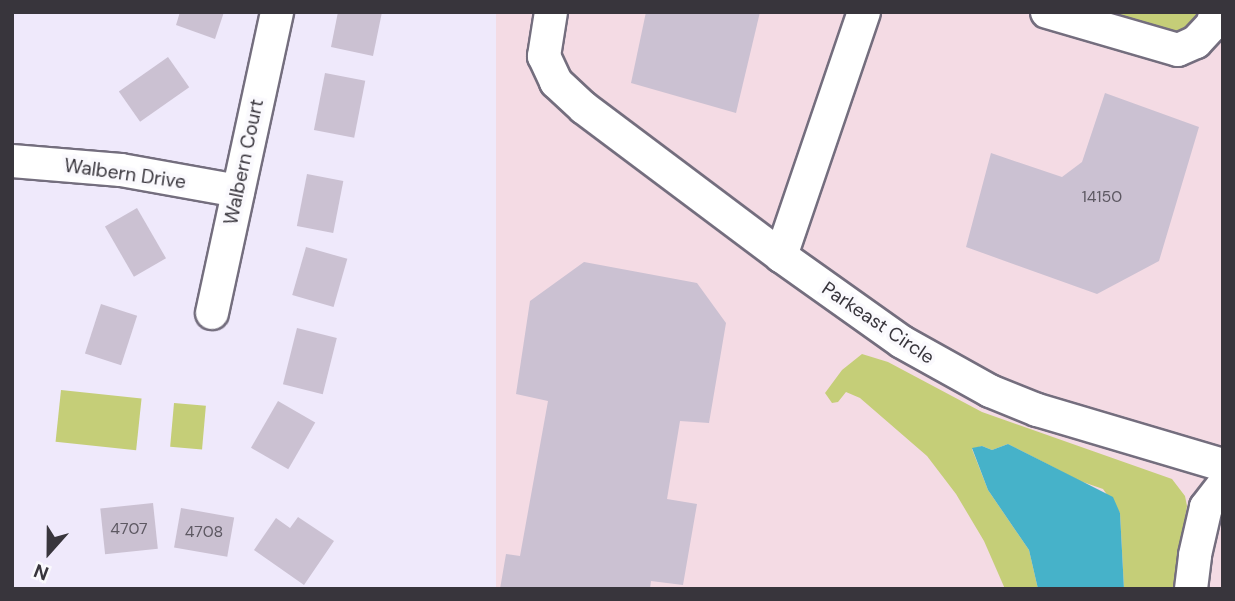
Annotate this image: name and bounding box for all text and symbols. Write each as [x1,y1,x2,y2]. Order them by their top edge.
street label: Walbern Court [220,97,268,227]
street label: Walbern Drive [63,154,187,194]
house number: 14150 [1082,187,1122,207]
street label: Parkeast Circle [818,277,938,369]
north arrow [14,517,84,587]
house number: 4707 [110,519,148,539]
house number: 4708 [185,522,223,542]
text: N [30,558,52,586]

